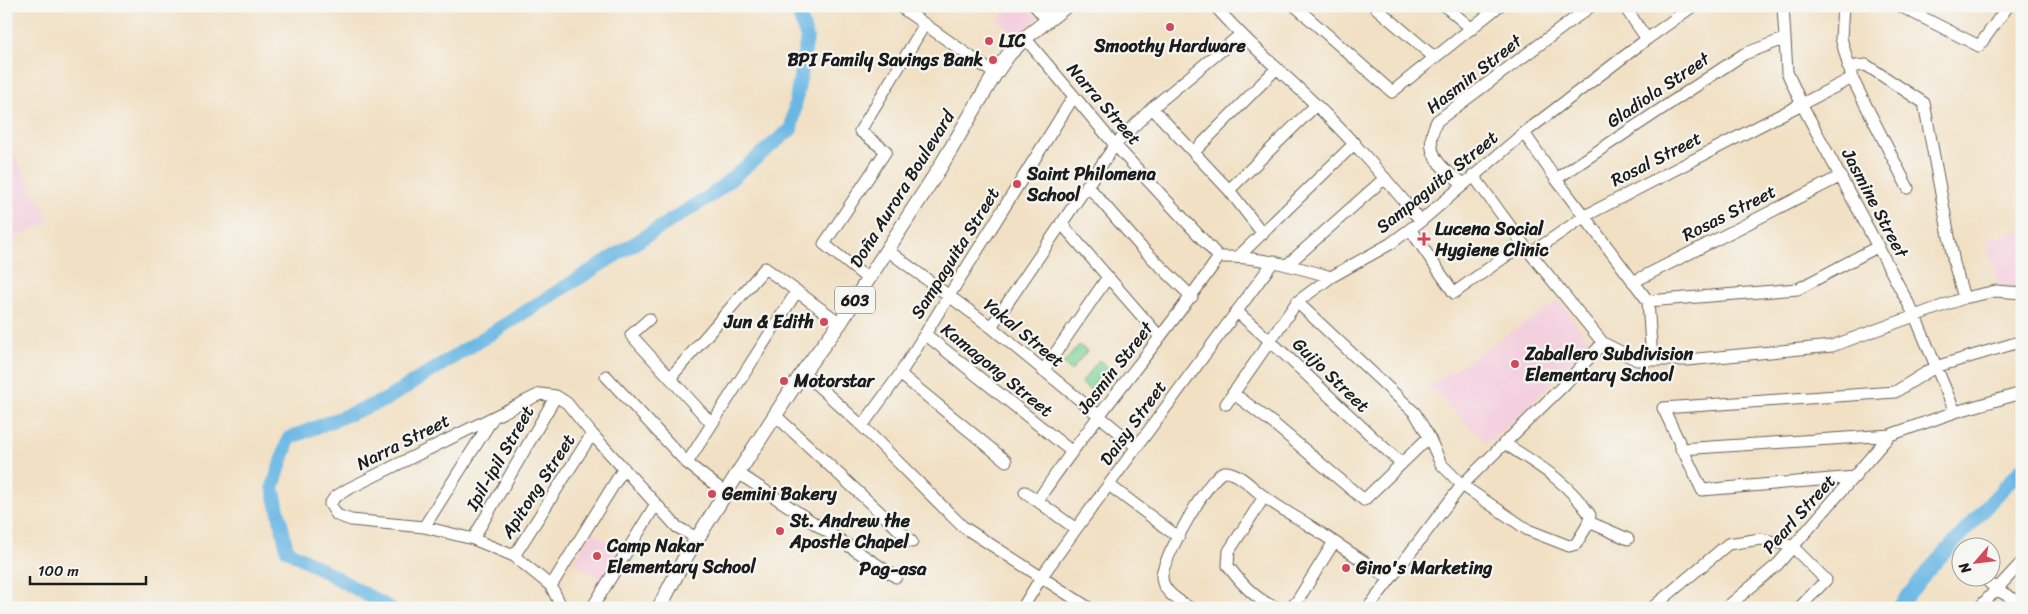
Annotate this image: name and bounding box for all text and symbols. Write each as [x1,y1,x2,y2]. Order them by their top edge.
marker: Smoothy Hardware [1164,21,1176,33]
place label: LIC [999,25,1026,57]
street label: Hasmin Street [1419,26,1530,122]
place label: Smoothy Hardware [1093,30,1246,62]
marker: LIC [983,35,995,47]
street label: Gladiola Street [1600,43,1717,137]
place label: BPI Family Savings Bank [788,44,983,76]
marker: BPI Family Savings Bank [987,54,999,66]
street label: Narra Street [1059,55,1150,153]
street label: Doña Aurora Boulevard [840,103,964,274]
street label: Sampaguita Street [1369,122,1506,242]
street label: Rosal Street [1605,122,1707,196]
street label: Jasmine Street [1832,142,1918,264]
place label: Saint Philomena School [1026,158,1157,211]
street label: Rosas Street [1676,176,1782,250]
marker: Saint Philomena School [1011,178,1023,190]
street label: Sampaguita Street [902,181,1008,325]
place label: Lucena Social Hygiene Clinic [1434,213,1550,266]
marker: Lucena Social Hygiene Clinic [1417,232,1431,246]
road number: 603 [835,286,875,314]
street label: Yakal Street [976,290,1072,376]
place label: Jun & Edith [723,306,815,338]
street label: Kamagong Street [934,314,1061,426]
street label: Jasmin Street [1068,314,1162,422]
marker: Jun & Edith [818,316,830,328]
street label: Guijo Street [1285,329,1378,421]
place label: Zaballero Subdivision Elementary School [1524,338,1693,391]
marker: Zaballero Subdivision Elementary School [1509,358,1521,370]
place label: Motorstar [793,365,876,397]
street label: Daisy Street [1091,373,1175,473]
marker: Motorstar [778,375,790,387]
street label: Ipil-ipil Street [456,399,543,518]
street label: Narra Street [350,405,456,479]
street label: Apitong Street [491,427,584,546]
street label: Pearl Street [1754,467,1844,561]
place label: Gemini Bakery [721,478,837,510]
marker: Gemini Bakery [706,488,718,500]
place label: St. Andrew the Apostle Chapel [789,505,911,558]
marker: St. Andrew the Apostle Chapel [774,525,786,537]
place label: Camp Nakar Elementary School [606,530,756,583]
north arrow [1950,536,2000,586]
marker: Camp Nakar Elementary School [591,550,603,562]
district label: Pag-asa [859,552,927,585]
place label: Gino's Marketing [1355,552,1492,584]
scale bar [30,554,146,586]
text: N [1952,557,1979,579]
text: 100 m [38,558,79,584]
marker: Gino's Marketing [1340,562,1352,574]

